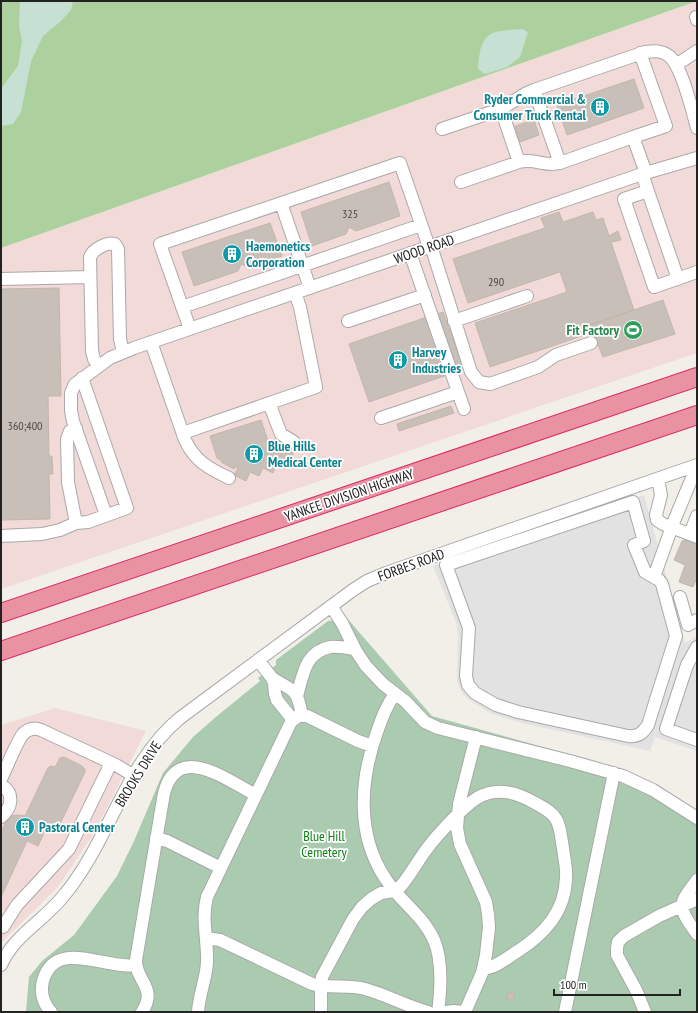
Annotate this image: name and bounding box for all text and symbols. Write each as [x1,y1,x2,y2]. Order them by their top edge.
place label: Ryder Commercial & Consumer Truck Rental [474,90,587,124]
building icon: Ryder Commercial & Consumer Truck Rental [589,96,611,118]
house number: 325 [342,206,358,221]
street label: WOOD ROAD [391,230,457,268]
place label: Haemonetics Corporation [246,237,310,271]
building icon: Haemonetics Corporation [221,243,243,265]
house number: 290 [488,274,504,289]
sports icon: Fit Factory [622,319,644,341]
place label: Fit Factory [566,321,619,339]
place label: Harvey Industries [412,343,461,377]
building icon: Harvey Industries [387,349,409,371]
house number: 360;400 [8,418,43,433]
place label: Blue Hills Medical Center [268,437,343,471]
building icon: Blue Hills Medical Center [243,443,265,465]
street label: YANKEE DIVISION HIGHWAY [282,464,417,526]
street label: FORBES ROAD [375,545,447,585]
street label: BROOKS DRIVE [111,738,165,810]
building icon: Pastoral Center [14,816,36,838]
place label: Pastoral Center [39,818,116,836]
park label: Blue Hill Cemetery [301,827,347,861]
scale bar [554,971,680,997]
text: 100 m [560,977,587,992]

